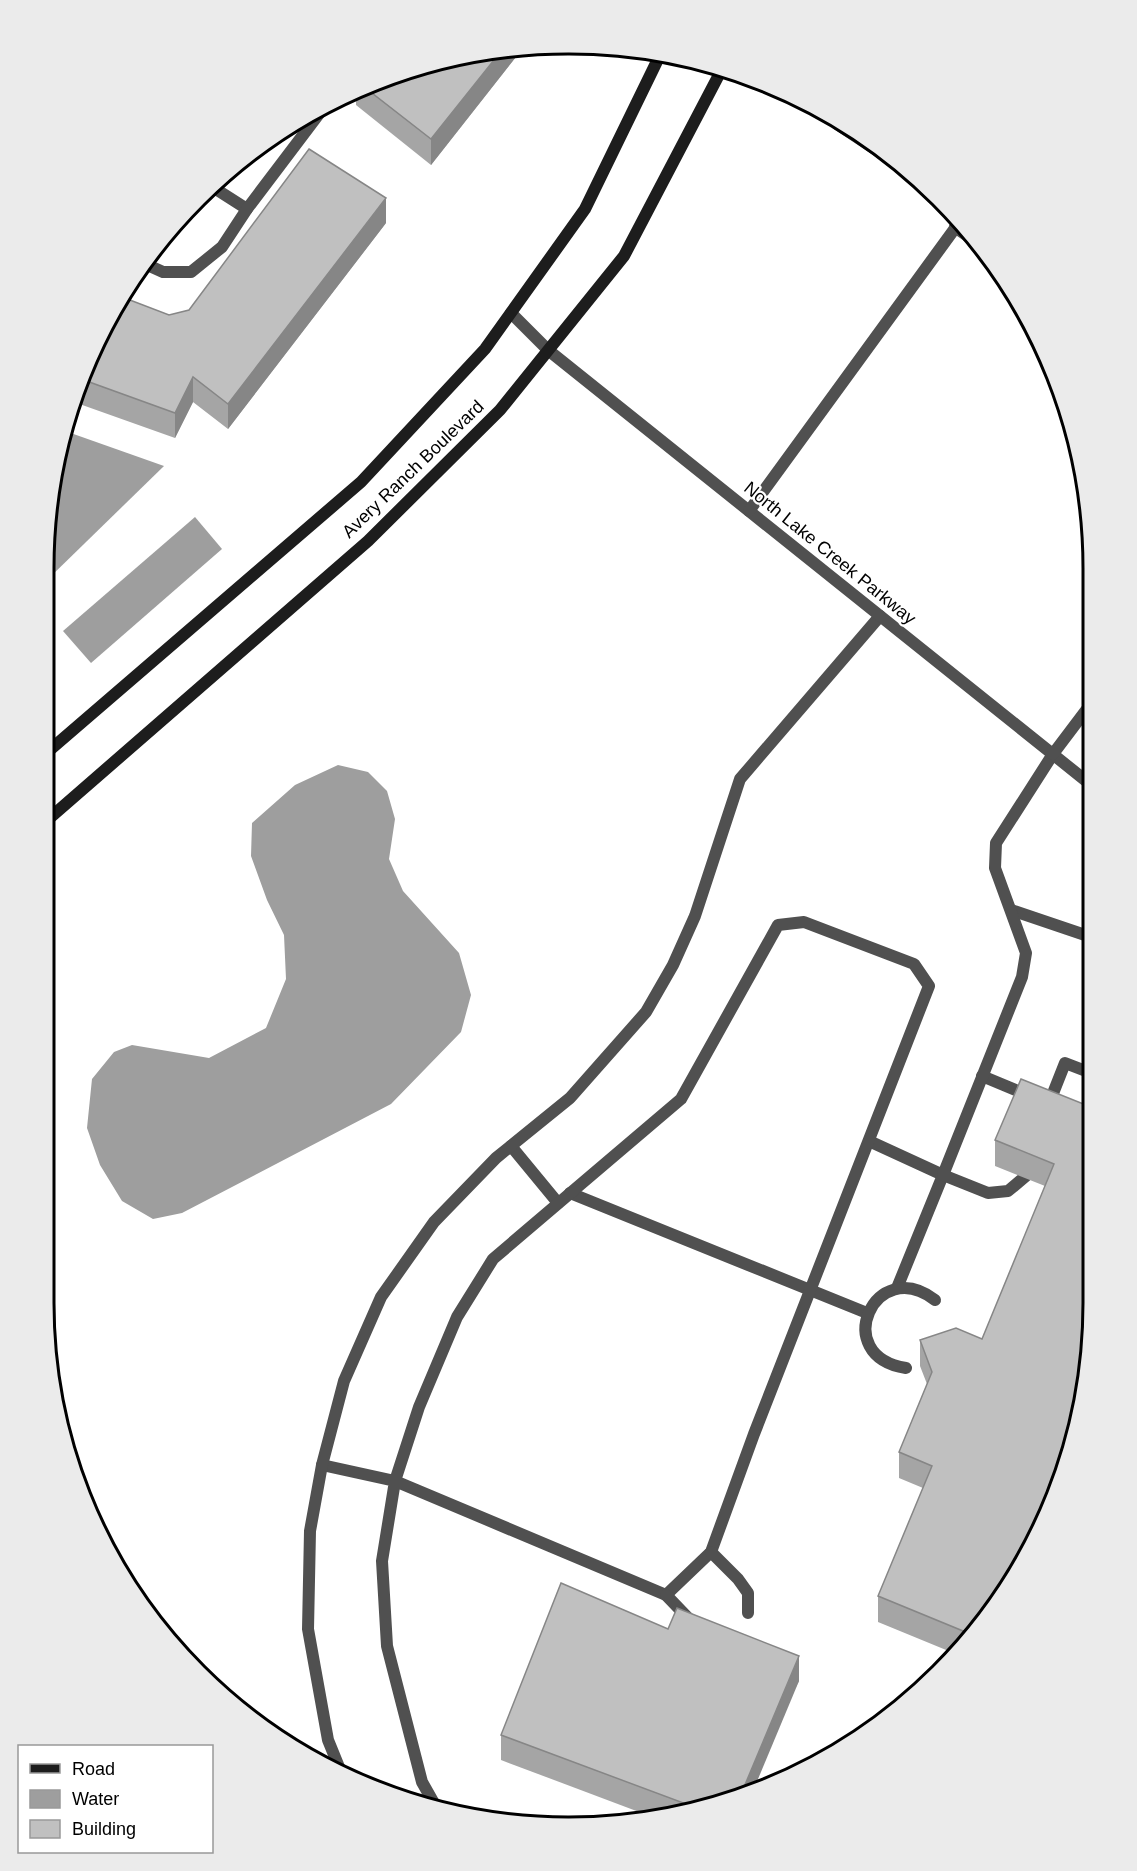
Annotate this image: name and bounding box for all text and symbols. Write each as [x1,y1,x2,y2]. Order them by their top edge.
street label: Avery Ranch Boulevard [338,396,488,542]
street label: North Lake Creek Parkway [740,478,920,628]
legend [18,1745,213,1853]
text: Road [72,1759,115,1779]
text: Water [72,1789,119,1809]
text: Building [72,1819,136,1839]

